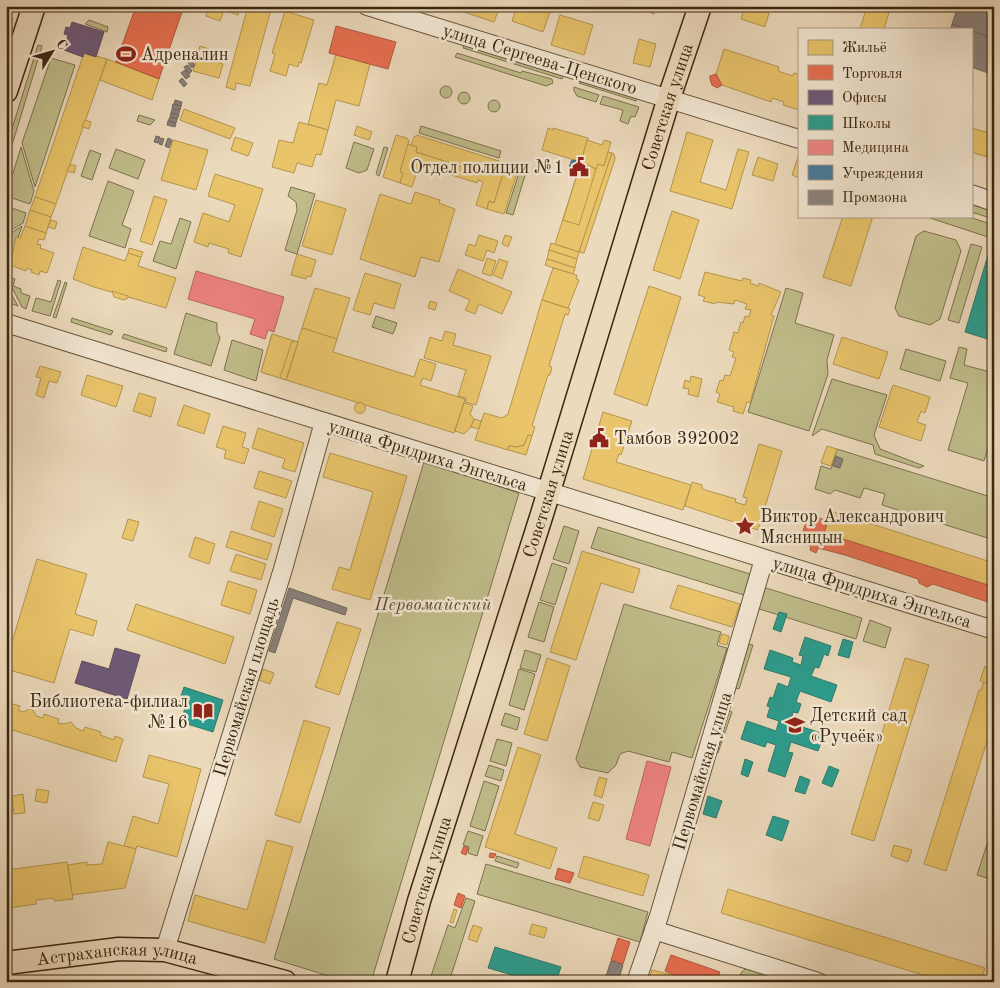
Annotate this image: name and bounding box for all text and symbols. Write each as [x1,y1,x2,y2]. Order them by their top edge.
street label: улица Сергеева-Ценского [440,22,639,98]
north arrow [28,28,78,78]
legend [798,28,972,218]
text: С [53,37,70,53]
street label: Советская улица [639,41,697,173]
text: Жильё [842,41,887,56]
sports icon: Адреналин [115,43,137,65]
place label: Адреналин [141,46,229,64]
text: Торговля [842,67,903,82]
text: Офисы [842,91,887,106]
text: Школы [842,117,891,132]
text: Медицина [842,141,909,156]
public building icon: Отдел полиции №1 [568,156,590,178]
place label: Отдел полиции №1 [410,159,564,177]
text: Учреждения [842,167,924,182]
text: Промзона [842,191,908,206]
street label: улица Фридриха Энгельса [326,417,529,495]
public building icon: Тамбов 392002 [588,427,610,449]
street label: Советская улица [521,428,577,560]
place label: Тамбов 392002 [614,430,739,448]
place label: Виктор Александрович Мясницын [760,508,944,547]
place icon: Виктор Александрович Мясницын [734,515,756,537]
street label: улица Фридриха Энгельса [770,554,973,632]
street label: Первомайская площадь [211,596,283,779]
park label: Первомайский [373,596,492,614]
street label: Первомайская улица [670,690,736,853]
place label: Библиотека-филиал №16 [29,693,188,732]
library icon: Библиотека-филиал №16 [192,700,214,722]
place label: Детский сад «Ручеёк» [810,707,907,746]
school or university icon: Детский сад «Ручеёк» [784,714,806,736]
street label: Советская улица [400,814,455,946]
street label: Астраханская улица [35,941,200,969]

